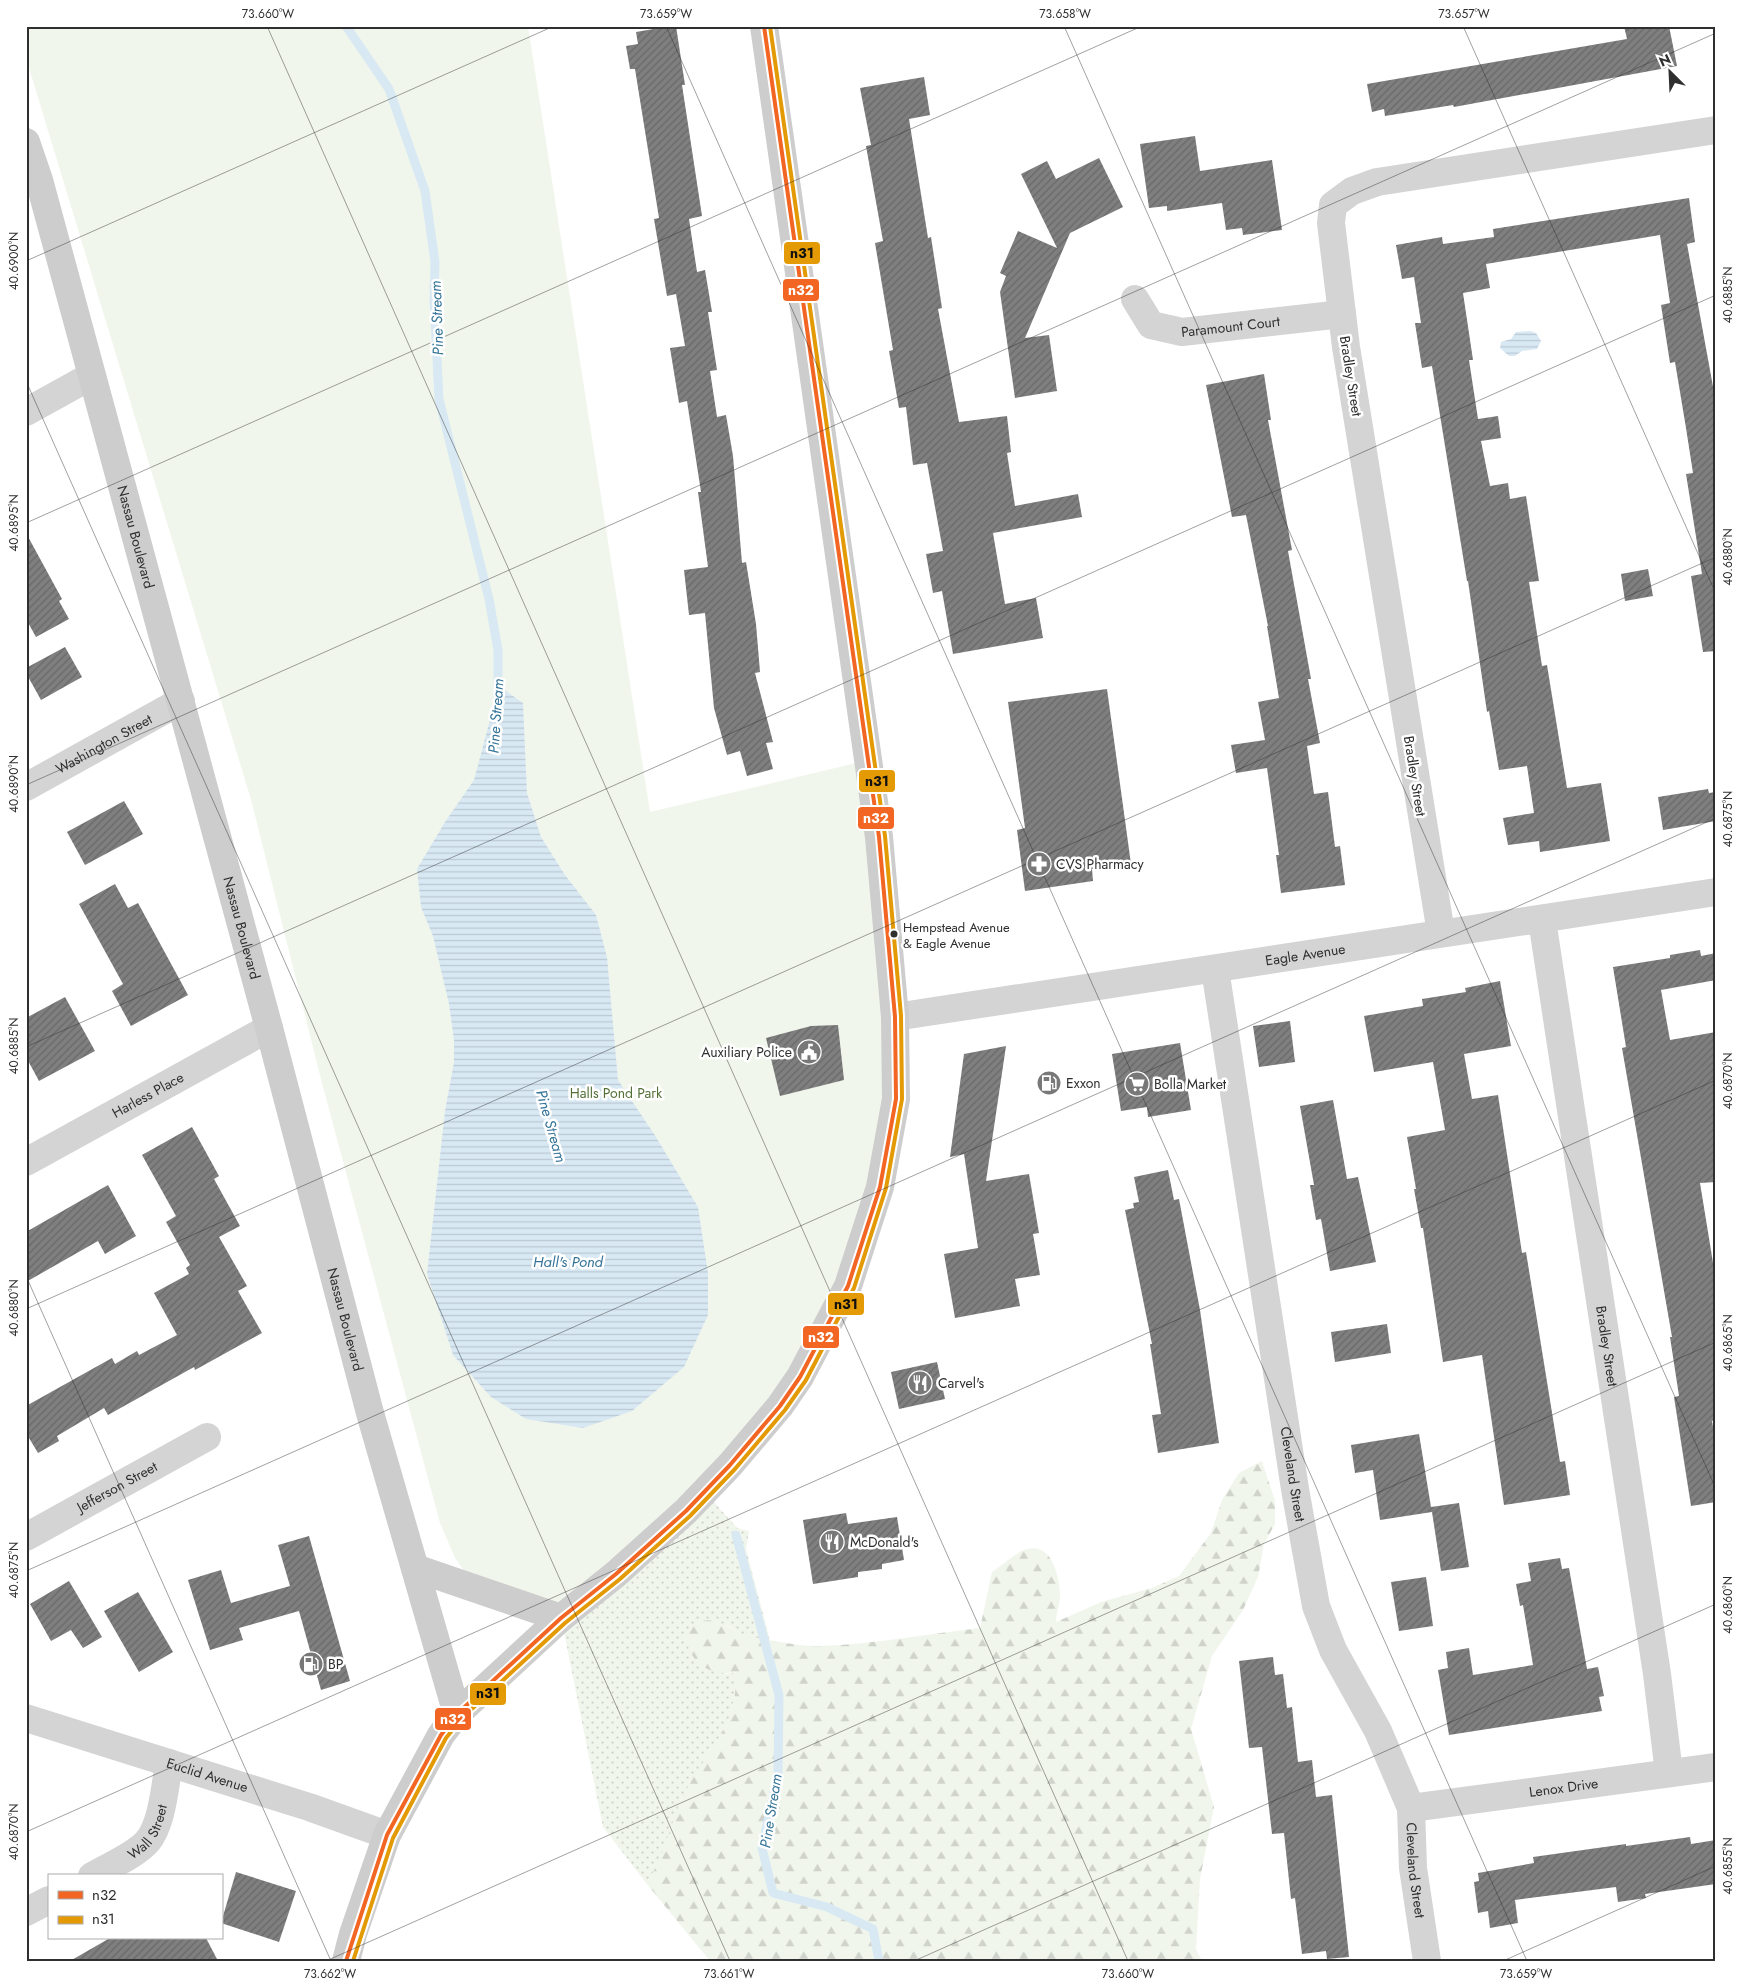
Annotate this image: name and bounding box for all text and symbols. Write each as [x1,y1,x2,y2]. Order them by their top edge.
text: 73.660°W [242,5,294,23]
text: 73.659°W [640,5,692,23]
text: 73.658°W [1039,5,1091,23]
text: 73.657°W [1438,5,1490,23]
north arrow [1644,48,1694,98]
text: N [1656,49,1674,72]
text: 40.6900°N [5,232,23,290]
line badge: n31 [783,241,821,265]
text: n31 [790,243,814,263]
text: 40.6885°N [1719,266,1737,324]
line badge: n32 [782,278,820,302]
water label: Pine Stream [425,280,449,356]
text: n32 [788,280,814,300]
street label: Paramount Court [1180,311,1281,342]
street label: Bradley Street [1335,334,1367,418]
street label: Nassau Boulevard [112,483,159,591]
text: 40.6895°N [5,494,23,552]
text: 40.6880°N [1719,528,1737,586]
water label: Pine Stream [482,678,510,754]
street label: Washington Street [52,709,156,779]
street label: Bradley Street [1399,734,1431,818]
text: 40.6890°N [5,755,23,813]
line badge: n31 [858,769,896,793]
text: n31 [865,771,889,791]
text: 40.6875°N [1719,791,1737,847]
line badge: n32 [857,806,895,830]
text: n32 [863,808,889,828]
pharmacy icon: CVS Pharmacy [1026,851,1052,877]
place label: CVS Pharmacy [1056,854,1144,874]
street label: Nassau Boulevard [218,874,265,982]
place label: Hempstead Avenue & Eagle Avenue [903,918,1010,953]
marker: Hempstead Avenue & Eagle Avenue [889,929,899,939]
street label: Eagle Avenue [1264,939,1347,970]
text: 40.6885°N [5,1017,23,1075]
public building icon: Auxiliary Police [796,1039,822,1065]
place label: Auxiliary Police [701,1042,792,1062]
text: 40.6870°N [1719,1052,1737,1110]
street label: Harless Place [108,1067,187,1123]
fuel station icon: Exxon [1036,1070,1062,1096]
supermarket icon: Bolla Market [1124,1071,1150,1097]
place label: Exxon [1066,1073,1101,1093]
place label: Bolla Market [1154,1074,1227,1094]
park label: Halls Pond Park [570,1083,663,1103]
water label: Pine Stream [530,1087,572,1165]
water label: Hall's Pond [533,1251,604,1273]
street label: Nassau Boulevard [322,1266,369,1373]
text: 40.6880°N [5,1279,23,1337]
line badge: n31 [827,1292,865,1316]
text: n31 [834,1294,858,1314]
street label: Bradley Street [1591,1304,1623,1388]
text: 40.6865°N [1719,1314,1737,1372]
line badge: n32 [802,1325,840,1349]
text: n32 [808,1327,834,1347]
restaurant icon: Carvel's [907,1370,933,1396]
place label: Carvel's [938,1373,985,1393]
street label: Cleveland Street [1276,1425,1311,1524]
street label: Jefferson Street [71,1456,161,1518]
restaurant icon: McDonald's [819,1529,845,1555]
place label: McDonald's [850,1532,919,1552]
text: 40.6875°N [5,1542,23,1598]
text: 40.6860°N [1719,1576,1737,1634]
fuel station icon: BP [298,1651,324,1677]
place label: BP [328,1654,344,1674]
line badge: n31 [469,1682,507,1706]
text: n31 [476,1683,500,1703]
line badge: n32 [434,1707,472,1731]
text: n32 [440,1709,466,1729]
street label: Euclid Avenue [164,1753,251,1797]
water label: Pine Stream [754,1772,788,1850]
street label: Lenox Drive [1528,1773,1599,1802]
street label: Wall Street [124,1802,172,1864]
text: 40.6870°N [5,1803,23,1861]
street label: Cleveland Street [1401,1822,1430,1920]
text: 40.6855°N [1719,1837,1737,1895]
legend [48,1874,222,1940]
text: n32 [92,1884,117,1906]
text: n31 [92,1908,115,1930]
text: 73.662°W [304,1965,356,1983]
text: 73.661°W [704,1965,754,1983]
text: 73.660°W [1102,1965,1154,1983]
text: 73.659°W [1500,1965,1552,1983]

